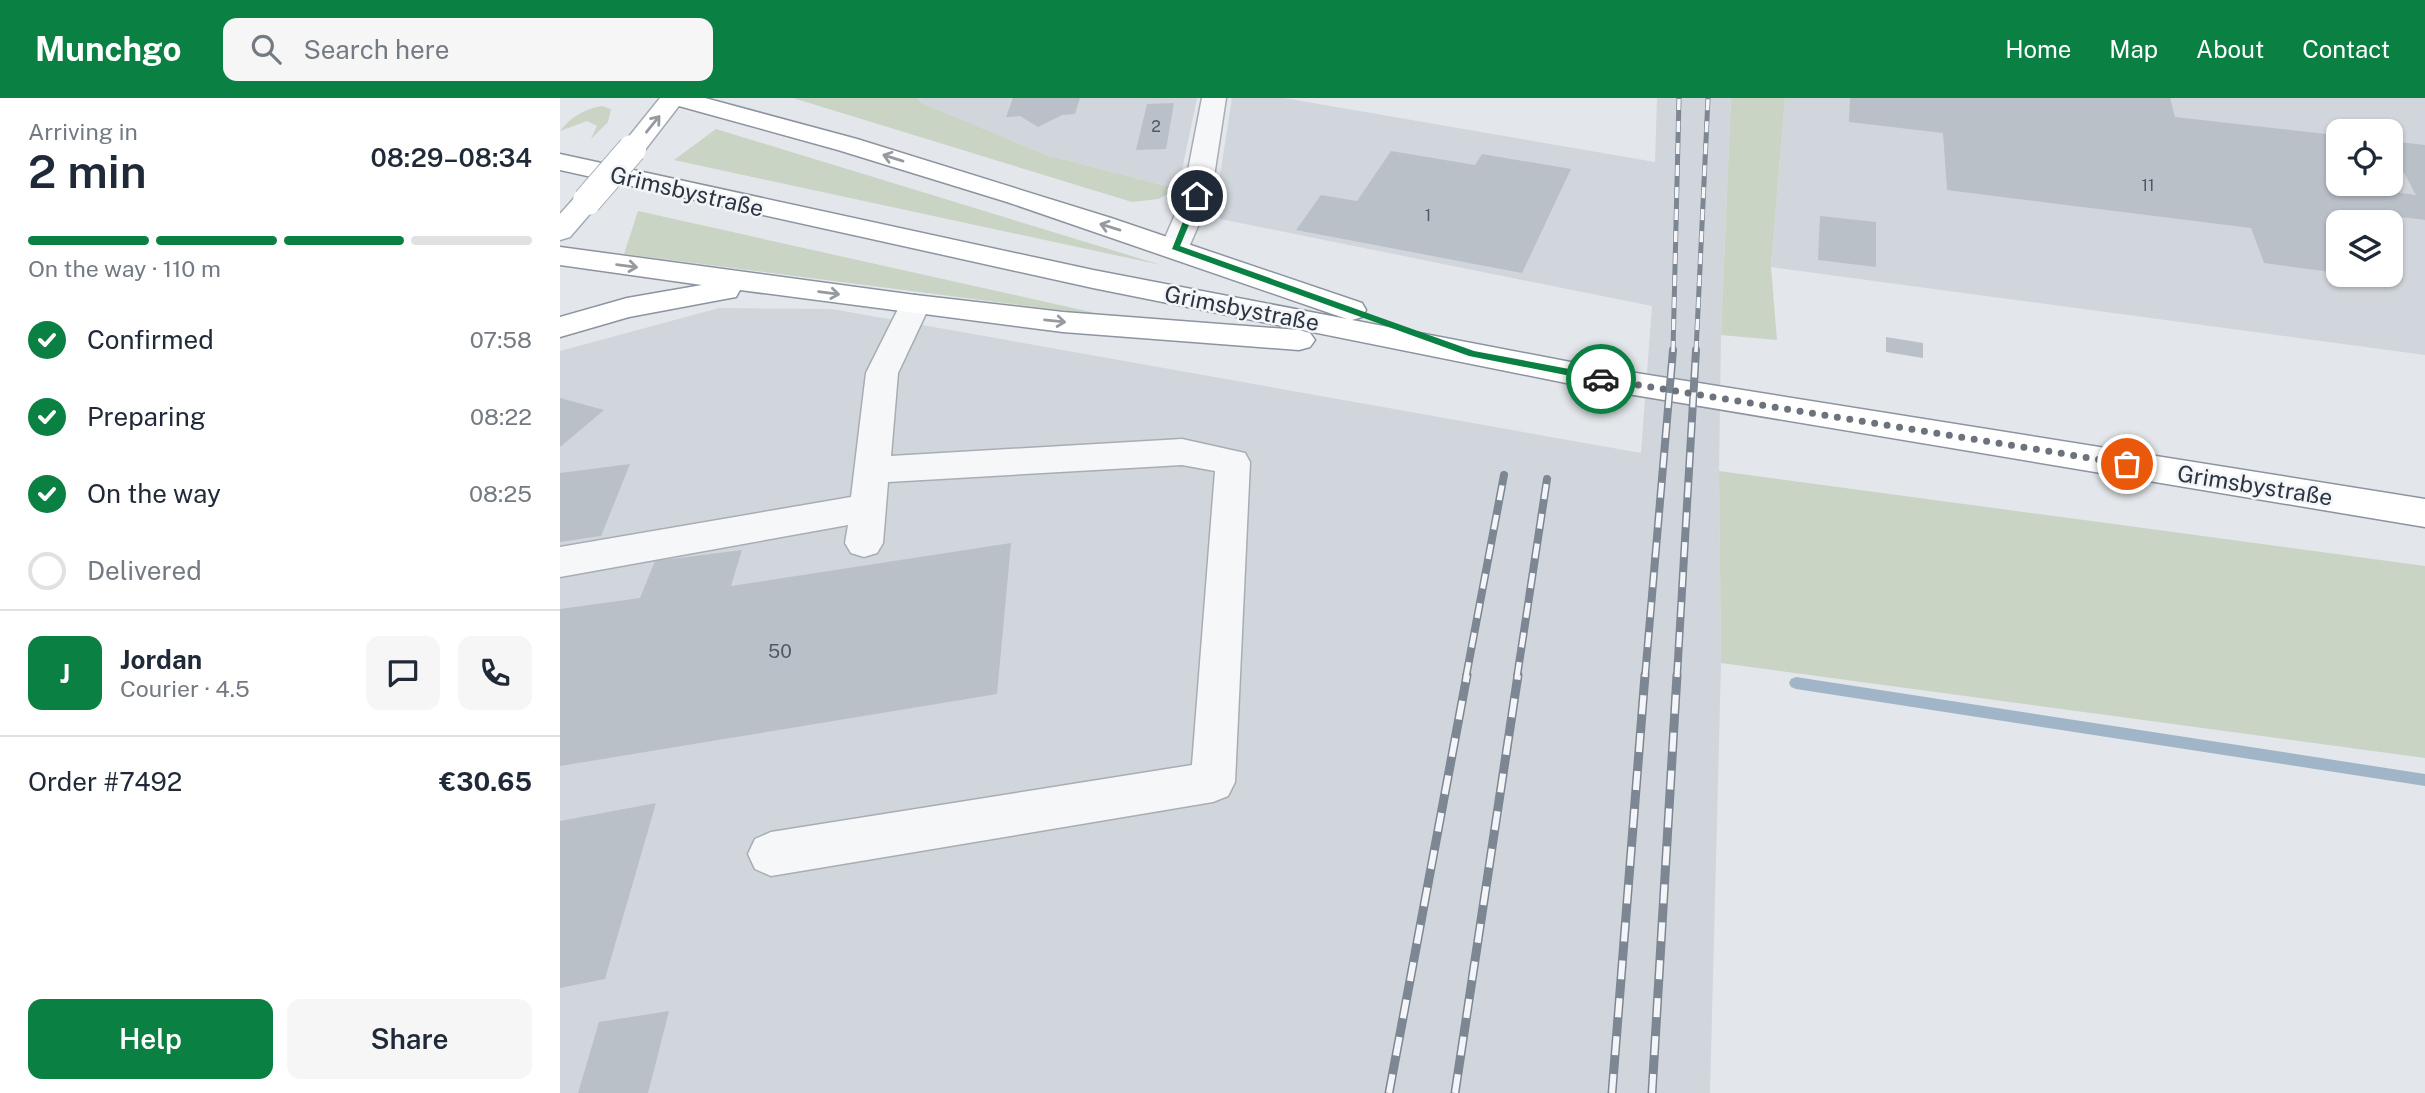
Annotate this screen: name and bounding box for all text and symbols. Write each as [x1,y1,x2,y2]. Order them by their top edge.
search box [223,18,713,81]
text: Munchgo [35,30,181,68]
icon: search [247,30,285,68]
text: Search here [303,34,449,65]
text: Home [2005,35,2071,63]
text: Map [2109,35,2158,63]
text: About [2196,35,2264,63]
text: Contact [2302,35,2390,63]
one-way arrow [646,115,661,134]
house number: 2 [1151,117,1161,136]
text: Arriving in [28,118,138,145]
map controls [2326,119,2403,287]
button: locate [2326,119,2403,196]
text: 08:29–08:34 [370,142,532,173]
text: 2 min [28,144,147,198]
one-way arrow [882,151,904,164]
street label: Grimsbystraße [607,160,767,222]
pin [1167,166,1227,226]
house number: 11 [2141,176,2155,195]
icon: home [1178,177,1216,215]
house number: 1 [1425,206,1431,225]
button: layers [2326,210,2403,287]
one-way arrow [1099,219,1121,232]
text: On the way · 110 m [28,255,221,282]
one-way arrow [616,260,638,273]
street label: Grimsbystraße [1162,280,1322,336]
one-way arrow [817,287,840,300]
one-way arrow [1043,315,1066,328]
icon: check [28,321,66,359]
text: Confirmed [87,324,214,355]
text: 07:58 [470,326,532,353]
courier [1566,344,1636,414]
icon: car [1582,360,1620,398]
icon: check [28,398,66,436]
text: Preparing [87,401,206,432]
text: 08:22 [470,403,532,430]
pin [2097,434,2157,494]
icon: bag [2108,445,2146,483]
street label: Grimsbystraße [2175,459,2335,511]
icon: check [28,475,66,513]
text: On the way [87,478,221,509]
text: 08:25 [469,480,532,507]
text: Delivered [87,555,202,586]
button: chat [366,636,440,710]
button: phone [458,636,532,710]
house number: 50 [768,640,792,662]
text: Jordan [120,644,202,675]
text: J [60,658,70,689]
text: Courier · 4.5 [120,675,250,702]
text: Order #7492 [28,766,182,797]
text: €30.65 [439,766,532,797]
button: Help [28,999,273,1079]
button: Share [287,999,532,1079]

